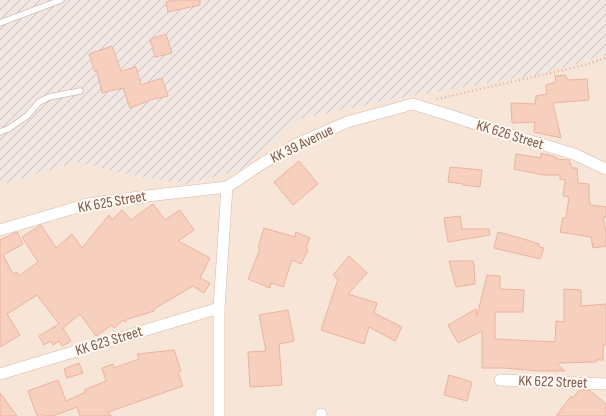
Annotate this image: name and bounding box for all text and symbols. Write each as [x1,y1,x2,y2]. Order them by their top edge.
street label: KK 626 Street [474,116,546,154]
street label: KK 39 Avenue [267,121,337,167]
street label: KK 625 Street [76,187,148,217]
street label: KK 623 Street [73,322,145,360]
street label: KK 622 Street [518,371,588,393]

